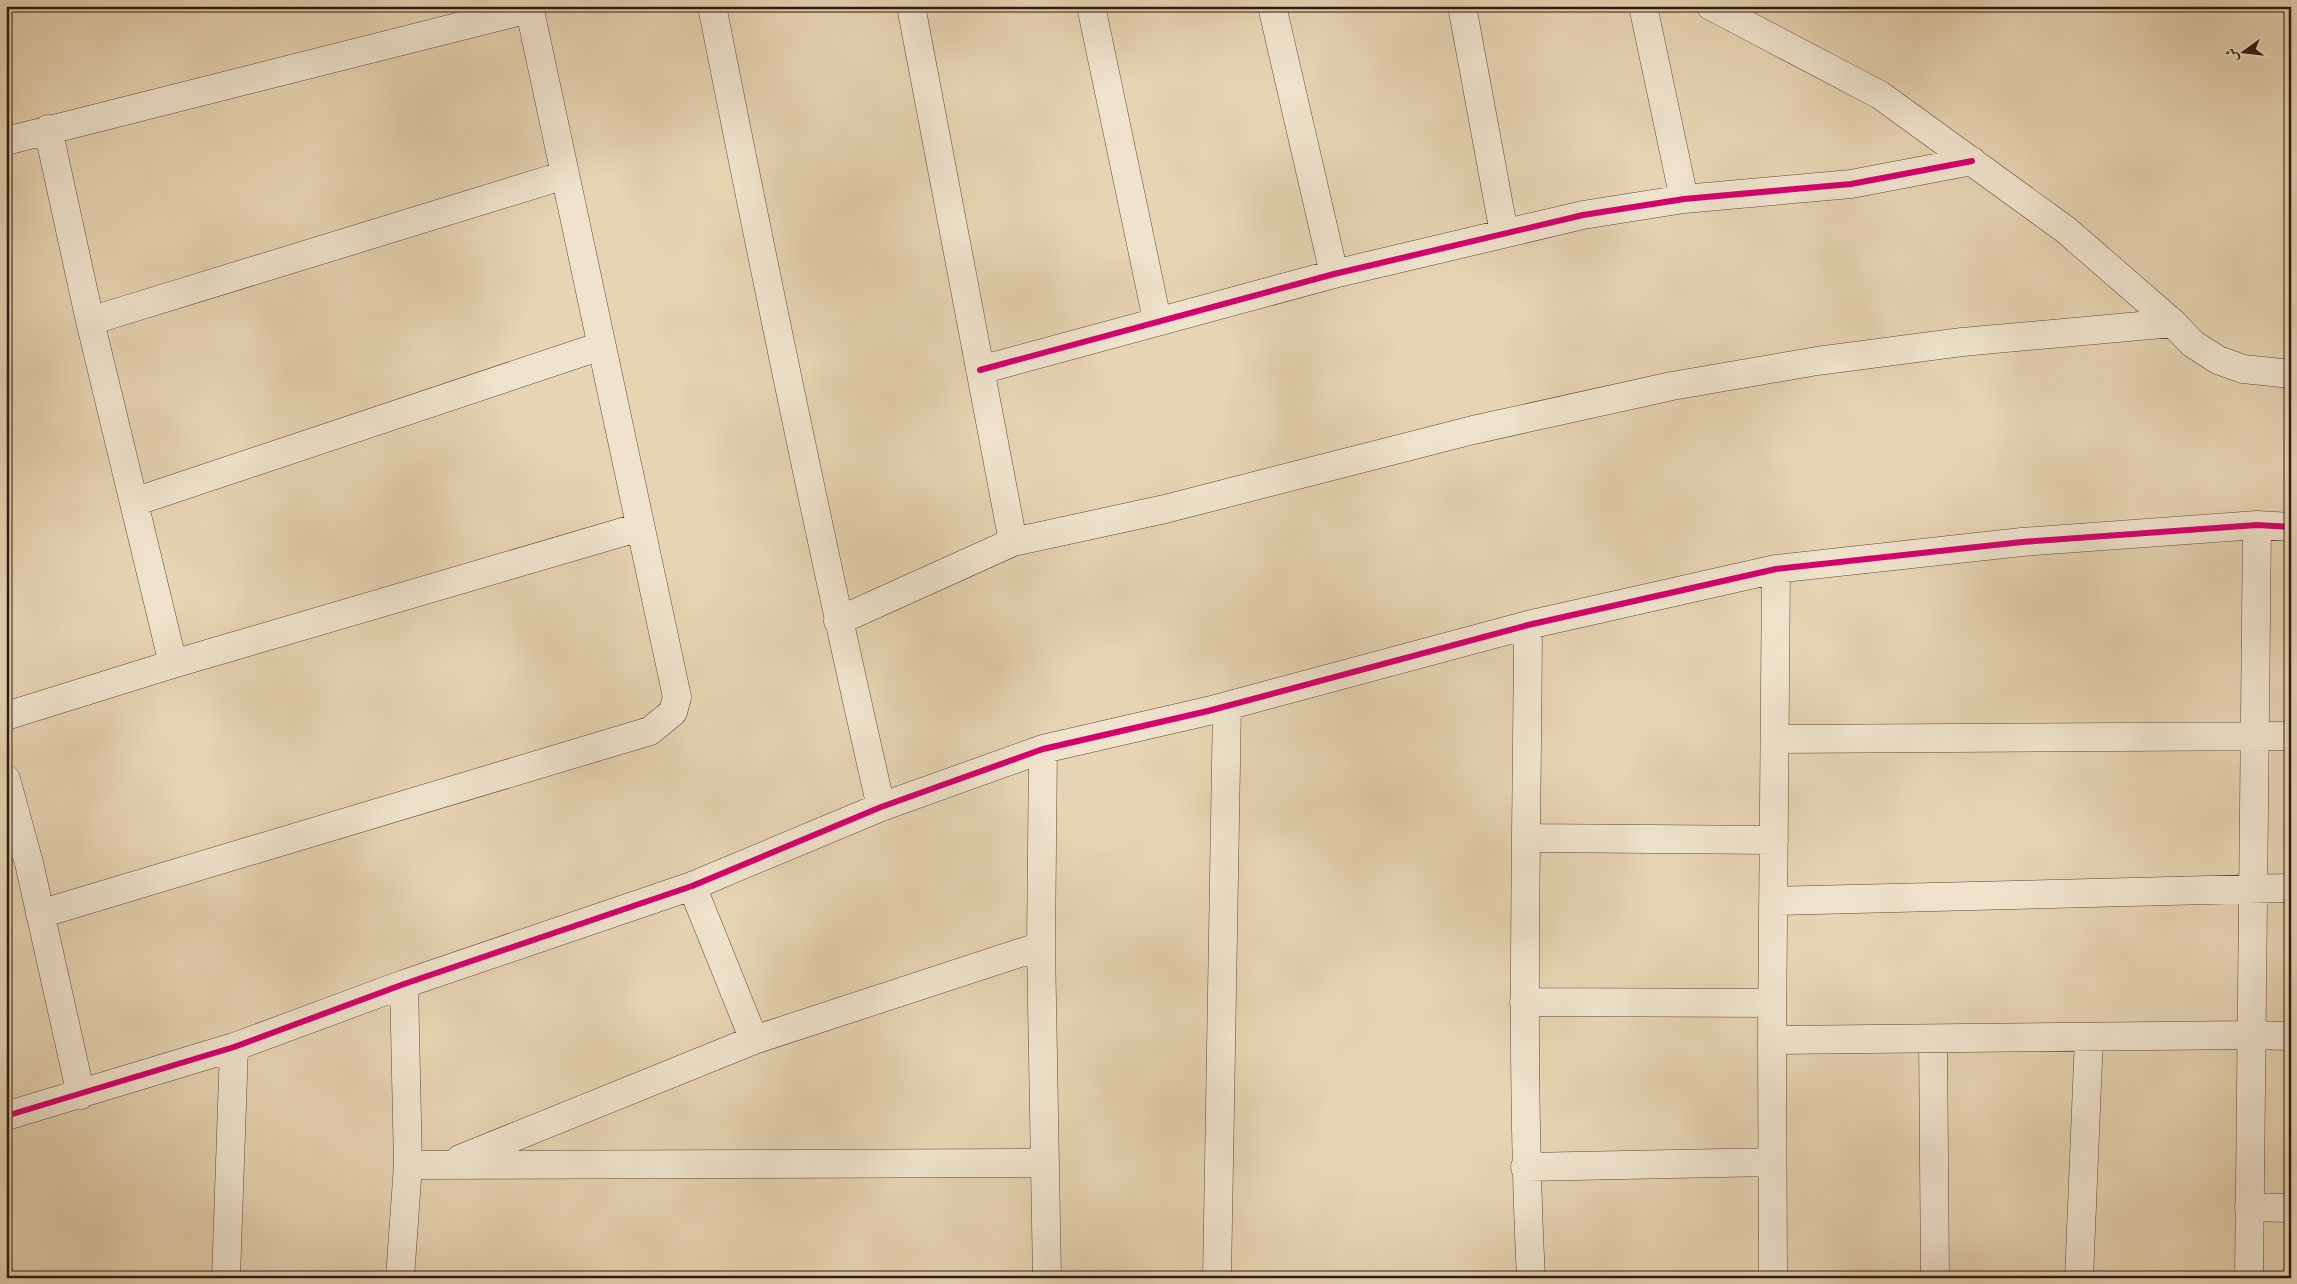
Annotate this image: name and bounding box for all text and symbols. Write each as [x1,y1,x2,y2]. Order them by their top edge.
north arrow [2220,28,2270,78]
text: ش [2222,45,2245,64]

